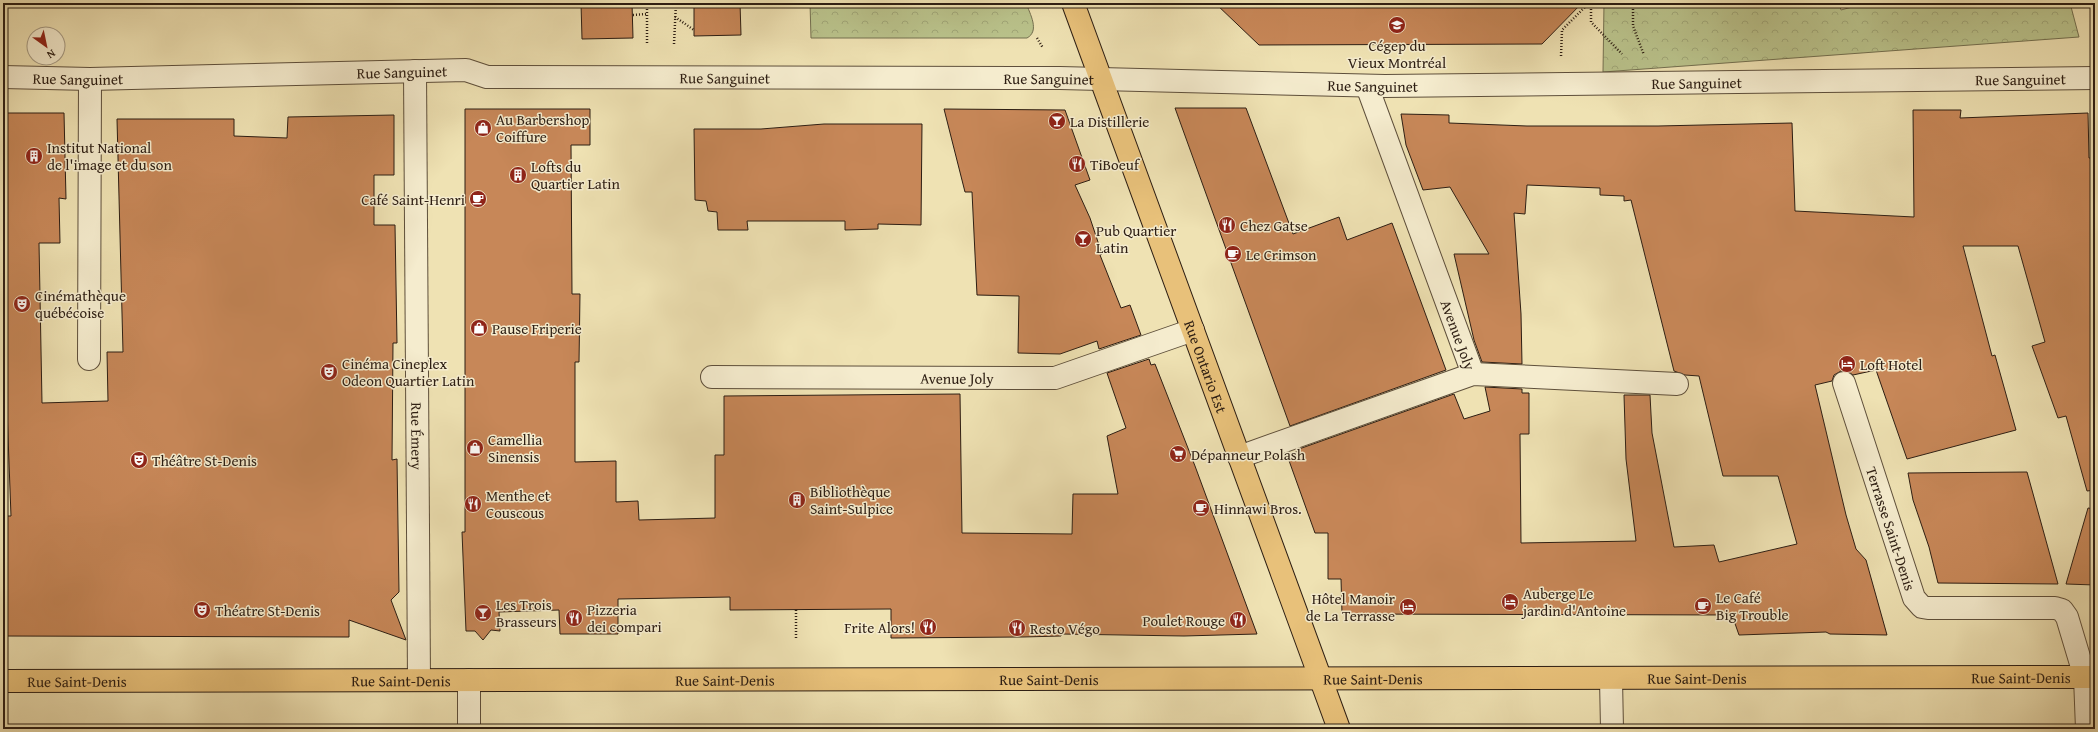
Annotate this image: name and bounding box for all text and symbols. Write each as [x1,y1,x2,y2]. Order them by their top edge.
school or university icon: Cégep du Vieux Montréal [1387,15,1407,35]
north arrow [26,26,66,66]
place label: Cégep du Vieux Montréal [1348,35,1446,73]
text: N [43,46,59,63]
street label: Rue Sanguinet [356,60,448,83]
street label: Rue Sanguinet [32,67,124,90]
street label: Rue Sanguinet [679,67,771,88]
street label: Rue Sanguinet [1003,67,1095,89]
street label: Rue Sanguinet [1975,68,2067,90]
street label: Rue Sanguinet [1651,71,1743,93]
street label: Rue Sanguinet [1327,74,1419,97]
place label: Au Barbershop Coiffure [496,109,589,147]
bar icon: La Distillerie [1047,111,1067,131]
place label: La Distillerie [1070,111,1149,132]
shop icon: Au Barbershop Coiffure [473,118,493,138]
place label: Institut National de l'image et du son [47,137,172,175]
building icon: Institut National de l'image et du son [24,146,44,166]
restaurant icon: TiBoeuf [1067,154,1087,174]
place label: TiBoeuf [1090,154,1141,175]
place label: Lofts du Quartier Latin [531,156,620,194]
building icon: Lofts du Quartier Latin [508,165,528,185]
place label: Café Saint-Henri [361,189,465,210]
cafe icon: Café Saint-Henri [468,189,488,209]
restaurant icon: Chez Gatse [1217,215,1237,235]
place label: Chez Gatse [1240,215,1308,236]
place label: Pub Quartier Latin [1096,220,1176,258]
bar icon: Pub Quartier Latin [1073,229,1093,249]
cafe icon: Le Crimson [1223,244,1243,264]
place label: Le Crimson [1246,244,1317,265]
place label: Cinémathèque québécoise [35,285,126,323]
theatre icon: Cinémathèque québécoise [12,294,32,314]
street label: Avenue Joly [1436,297,1481,373]
street label: Rue Ontario Est [1180,317,1233,416]
shop icon: Pause Friperie [469,318,489,338]
place label: Pause Friperie [492,318,582,339]
place label: Cinéma Cineplex Odeon Quartier Latin [342,353,475,391]
hotel icon: Loft Hotel [1837,354,1857,374]
place label: Loft Hotel [1860,354,1923,375]
theatre icon: Cinéma Cineplex Odeon Quartier Latin [319,362,339,382]
street label: Avenue Joly [920,367,994,388]
street label: Rue Émery [407,402,428,470]
place label: Camellia Sinensis [488,429,542,467]
shop icon: Camellia Sinensis [465,438,485,458]
supermarket icon: Dépanneur Polash [1168,444,1188,464]
place label: Dépanneur Polash [1191,444,1306,465]
theatre icon: Théâtre St-Denis [129,450,149,470]
place label: Théâtre St-Denis [152,450,257,471]
street label: Terrasse Saint-Denis [1861,464,1921,593]
place label: Bibliothèque Saint-Sulpice [810,481,893,519]
place label: Menthe et Couscous [486,485,551,523]
building icon: Bibliothèque Saint-Sulpice [787,490,807,510]
restaurant icon: Menthe et Couscous [463,494,483,514]
cafe icon: Hinnawi Bros. [1191,498,1211,518]
place label: Hinnawi Bros. [1214,498,1302,519]
place label: Auberge Le jardin d'Antoine [1521,583,1626,621]
place label: Le Café Big Trouble [1716,587,1789,625]
place label: Hôtel Manoir de La Terrasse [1306,588,1395,626]
hotel icon: Auberge Le jardin d'Antoine [1500,592,1520,612]
place label: Les Trois Brasseurs [496,594,557,632]
cafe icon: Le Café Big Trouble [1693,596,1713,616]
hotel icon: Hôtel Manoir de La Terrasse [1398,597,1418,617]
place label: Pizzeria dei compari [587,599,662,637]
theatre icon: Théatre St-Denis [192,600,212,620]
place label: Théatre St-Denis [215,600,320,621]
bar icon: Les Trois Brasseurs [473,603,493,623]
restaurant icon: Pizzeria dei compari [564,608,584,628]
place label: Poulet Rouge [1142,610,1225,631]
restaurant icon: Poulet Rouge [1228,610,1248,630]
place label: Frite Alors! [844,617,915,638]
restaurant icon: Frite Alors! [918,617,938,637]
restaurant icon: Resto Végo [1007,618,1027,638]
place label: Resto Végo [1030,618,1100,639]
street label: Rue Saint-Denis [1647,667,1747,688]
street label: Rue Saint-Denis [1971,667,2071,688]
street label: Rue Saint-Denis [999,668,1099,690]
street label: Rue Saint-Denis [1323,668,1423,689]
street label: Rue Saint-Denis [675,669,775,690]
street label: Rue Saint-Denis [27,670,127,691]
street label: Rue Saint-Denis [351,670,451,691]

